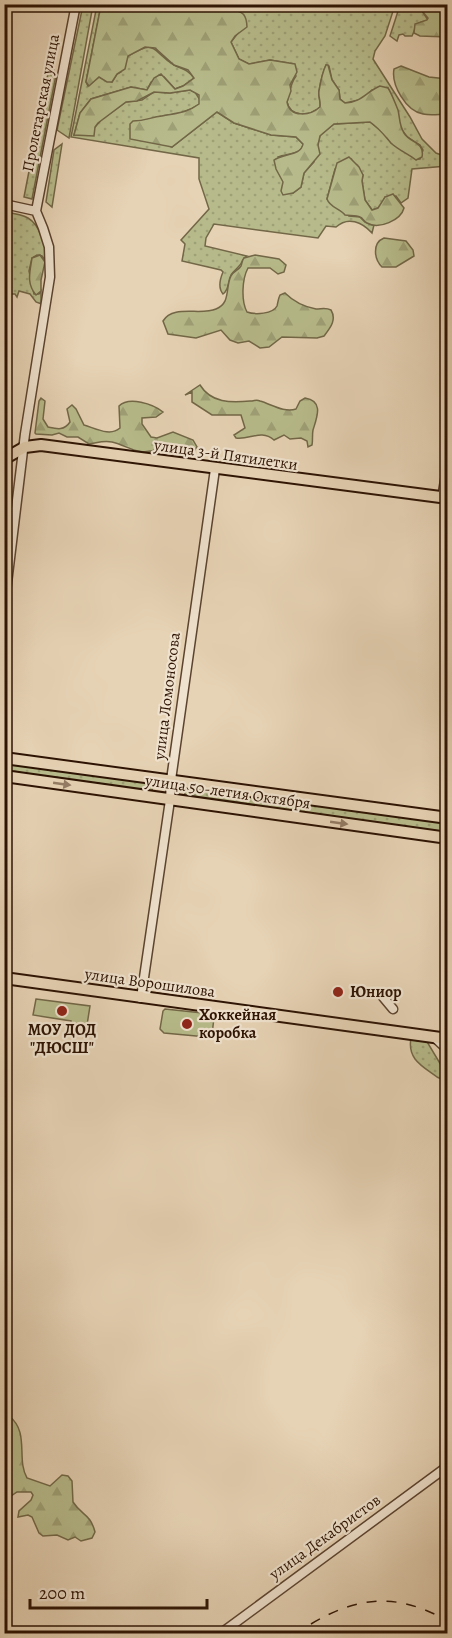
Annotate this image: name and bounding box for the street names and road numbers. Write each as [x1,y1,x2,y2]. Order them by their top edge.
street label: Пролетарская улица [17,32,65,174]
street label: улица 3-й Пятилетки [152,434,299,476]
street label: улица Ломоносова [148,630,186,762]
street label: улица 50-летия Октября [143,769,312,815]
street label: улица Ворошилова [82,963,217,1003]
street label: улица Декабристов [264,1489,385,1586]

